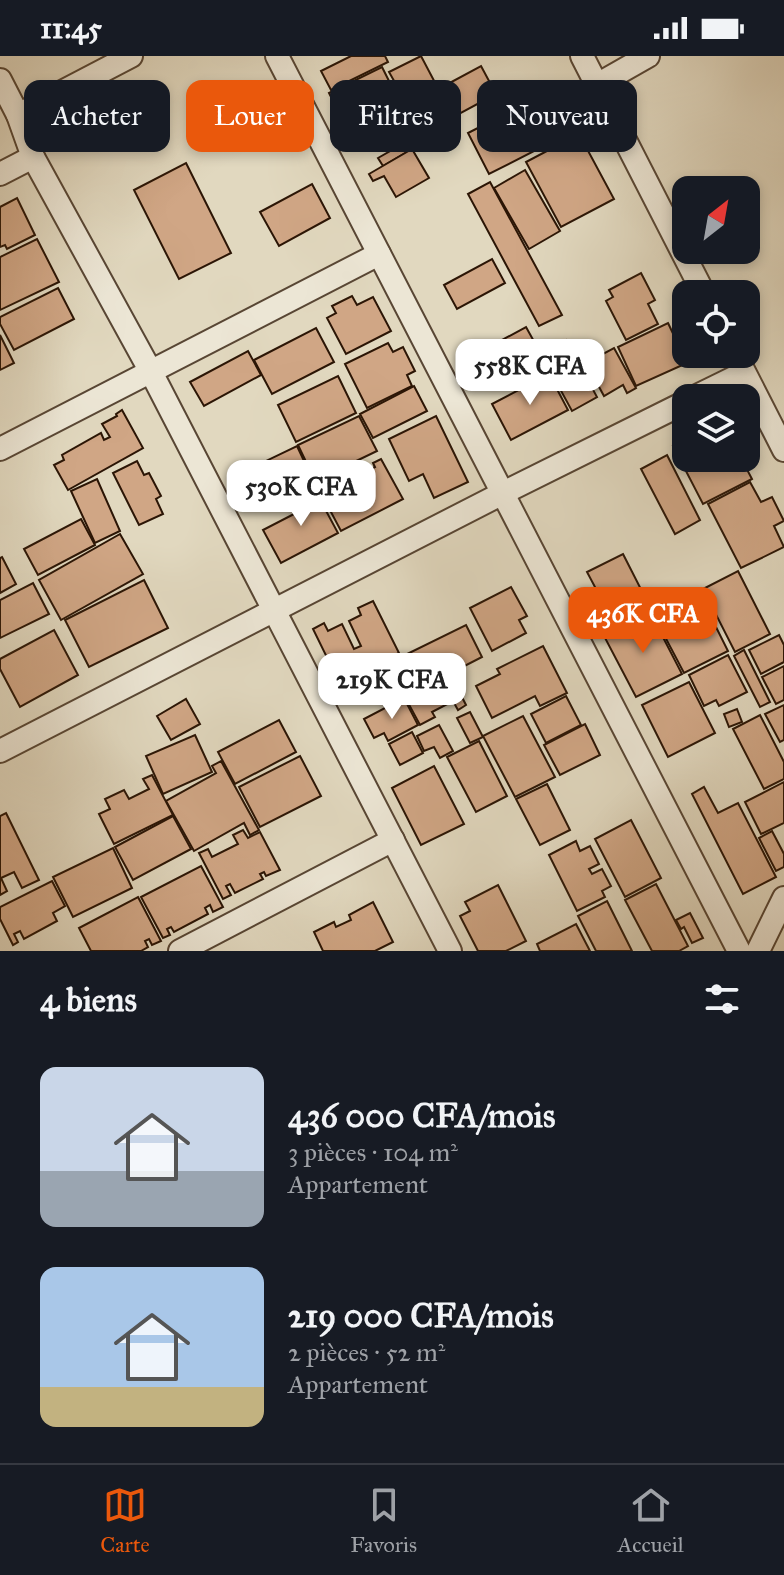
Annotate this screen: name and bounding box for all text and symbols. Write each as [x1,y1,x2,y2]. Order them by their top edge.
text: 11:45 [40,10,102,46]
chip: Acheter [24,80,170,152]
chip: Louer [186,80,314,152]
chip: Filtres [330,80,461,152]
chip: Nouveau [477,80,637,152]
north arrow [672,176,760,264]
map controls [672,176,760,472]
button: locate [672,280,760,368]
pin: 558K CFA [447,339,613,407]
text: 558K CFA [474,349,587,381]
button: layers [672,384,760,472]
pin: 530K CFA [218,460,384,528]
text: 530K CFA [245,470,357,502]
pin: 436K CFA [560,587,726,655]
text: 436K CFA [586,597,700,629]
pin: 219K CFA [309,653,475,721]
text: 219K CFA [336,663,448,695]
icon: filters [700,977,744,1021]
text: 4 biens [40,979,137,1020]
text: 436 000 CFA/mois [288,1095,555,1136]
icon: home [104,1099,200,1195]
text: 3 pièces · 104 m² [288,1136,458,1168]
text: Appartement [288,1168,428,1200]
text: 219 000 CFA/mois [288,1295,554,1336]
icon: home [104,1299,200,1395]
text: 2 pièces · 52 m² [288,1336,445,1368]
text: Appartement [288,1368,428,1400]
tab: Carte [100,1483,150,1558]
tab: Favoris [350,1483,417,1558]
tab: Accueil [618,1483,684,1558]

